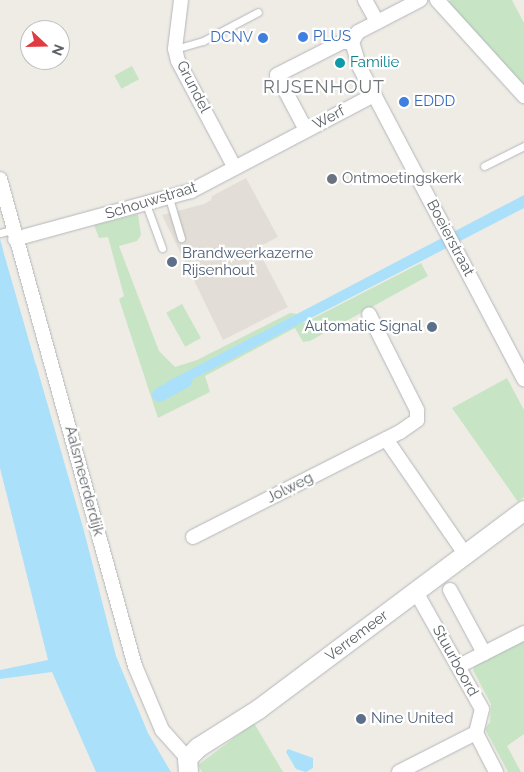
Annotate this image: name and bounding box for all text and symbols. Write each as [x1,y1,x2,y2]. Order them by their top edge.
north arrow [20,20,70,70]
place label: PLUS [313,28,351,46]
place label: DCNV [210,29,253,47]
marker: PLUS [297,31,309,43]
marker: DCNV [257,32,269,44]
text: N [49,42,67,58]
place label: Familie [350,54,399,72]
marker: Familie [334,57,346,69]
street label: Grundel [172,58,214,116]
district label: RIJSENHOUT [262,76,386,98]
place label: EDDD [414,93,455,111]
marker: EDDD [398,96,410,108]
street label: Werf [310,102,348,134]
place label: Ontmoetingskerk [342,170,461,188]
marker: Ontmoetingskerk [326,173,338,185]
street label: Schouwstraat [103,179,199,223]
street label: Boeierstraat [422,197,478,279]
place label: Brandweerkazerne Rijsenhout [182,244,313,279]
marker: Brandweerkazerne Rijsenhout [166,256,178,268]
place label: Automatic Signal [304,318,422,336]
marker: Automatic Signal [426,321,438,333]
street label: Aalsmeerderdijk [61,424,107,538]
street label: Jolweg [264,469,316,507]
street label: Verremeer [322,607,392,665]
street label: Stuurboord [428,622,482,700]
place label: Nine United [371,710,454,728]
marker: Nine United [355,713,367,725]

